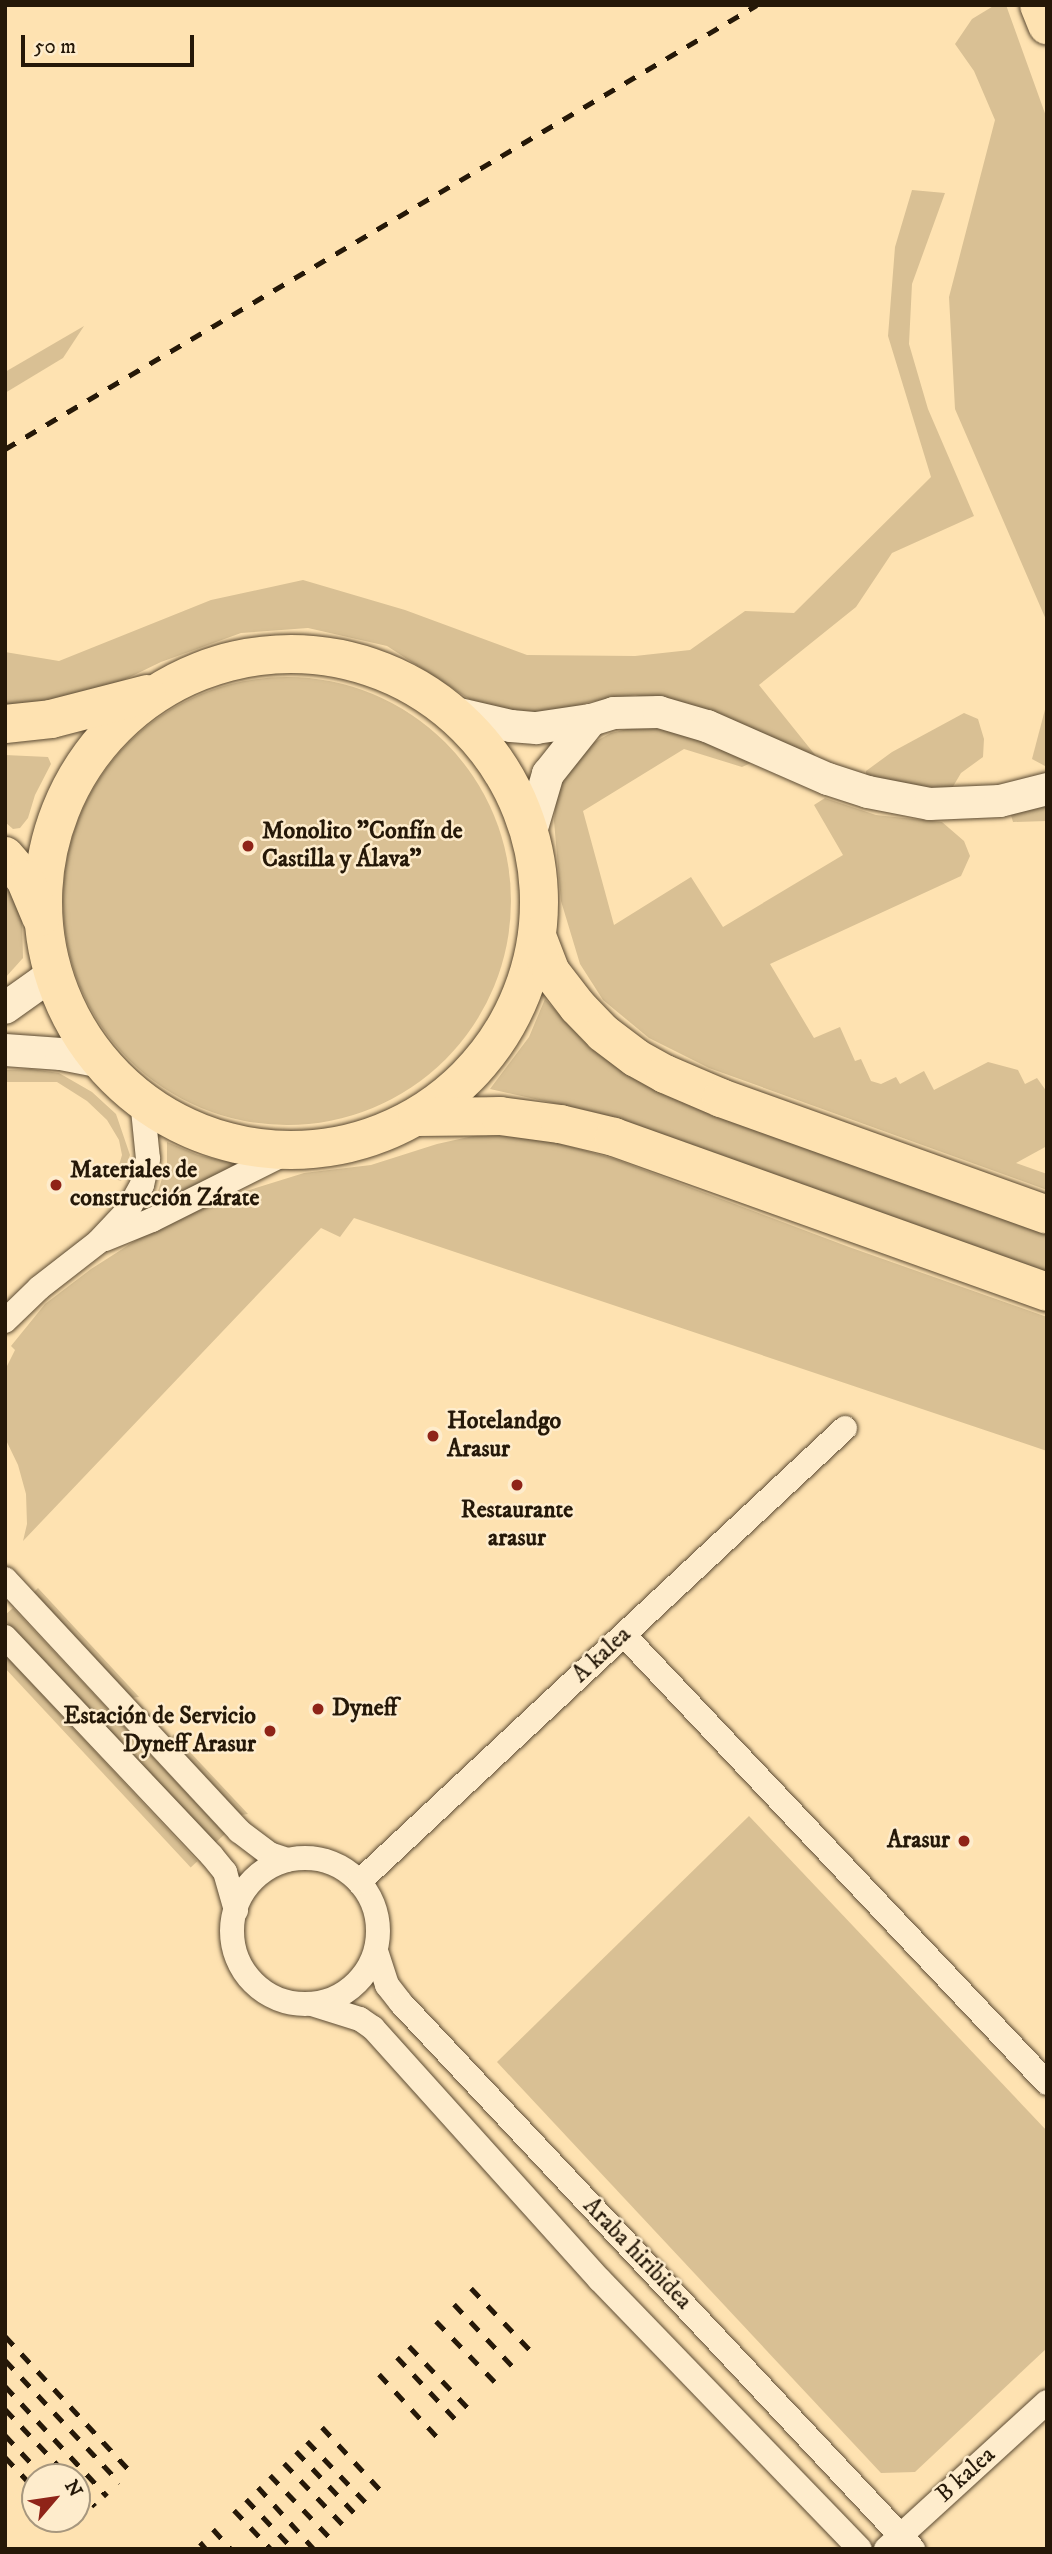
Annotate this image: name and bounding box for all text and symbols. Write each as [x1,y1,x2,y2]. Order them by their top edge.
scale bar [24,21,198,65]
text: 50 m [34,34,76,60]
place label: Monolito "Confín de Castilla y Álava" [262,818,463,874]
marker: Monolito "Confín de Castilla y Álava" [240,838,256,854]
place label: Materiales de construcción Zárate [70,1157,259,1213]
marker: Materiales de construcción Zárate [48,1177,64,1193]
place label: Hotelandgo Arasur [447,1408,561,1464]
marker: Hotelandgo Arasur [425,1428,441,1444]
marker: Restaurante arasur [509,1477,525,1493]
place label: Restaurante arasur [461,1497,573,1553]
street label: A kalea [567,1621,637,1689]
place label: Dyneff [332,1695,397,1723]
marker: Dyneff [310,1701,326,1717]
place label: Estación de Servicio Dyneff Arasur [63,1703,256,1759]
marker: Estación de Servicio Dyneff Arasur [262,1723,278,1739]
place label: Arasur [887,1827,950,1855]
marker: Arasur [956,1833,972,1849]
street label: Araba hiribidea [576,2192,698,2316]
street label: B kalea [930,2441,1002,2509]
north arrow [21,2463,91,2533]
text: N [59,2476,87,2501]

